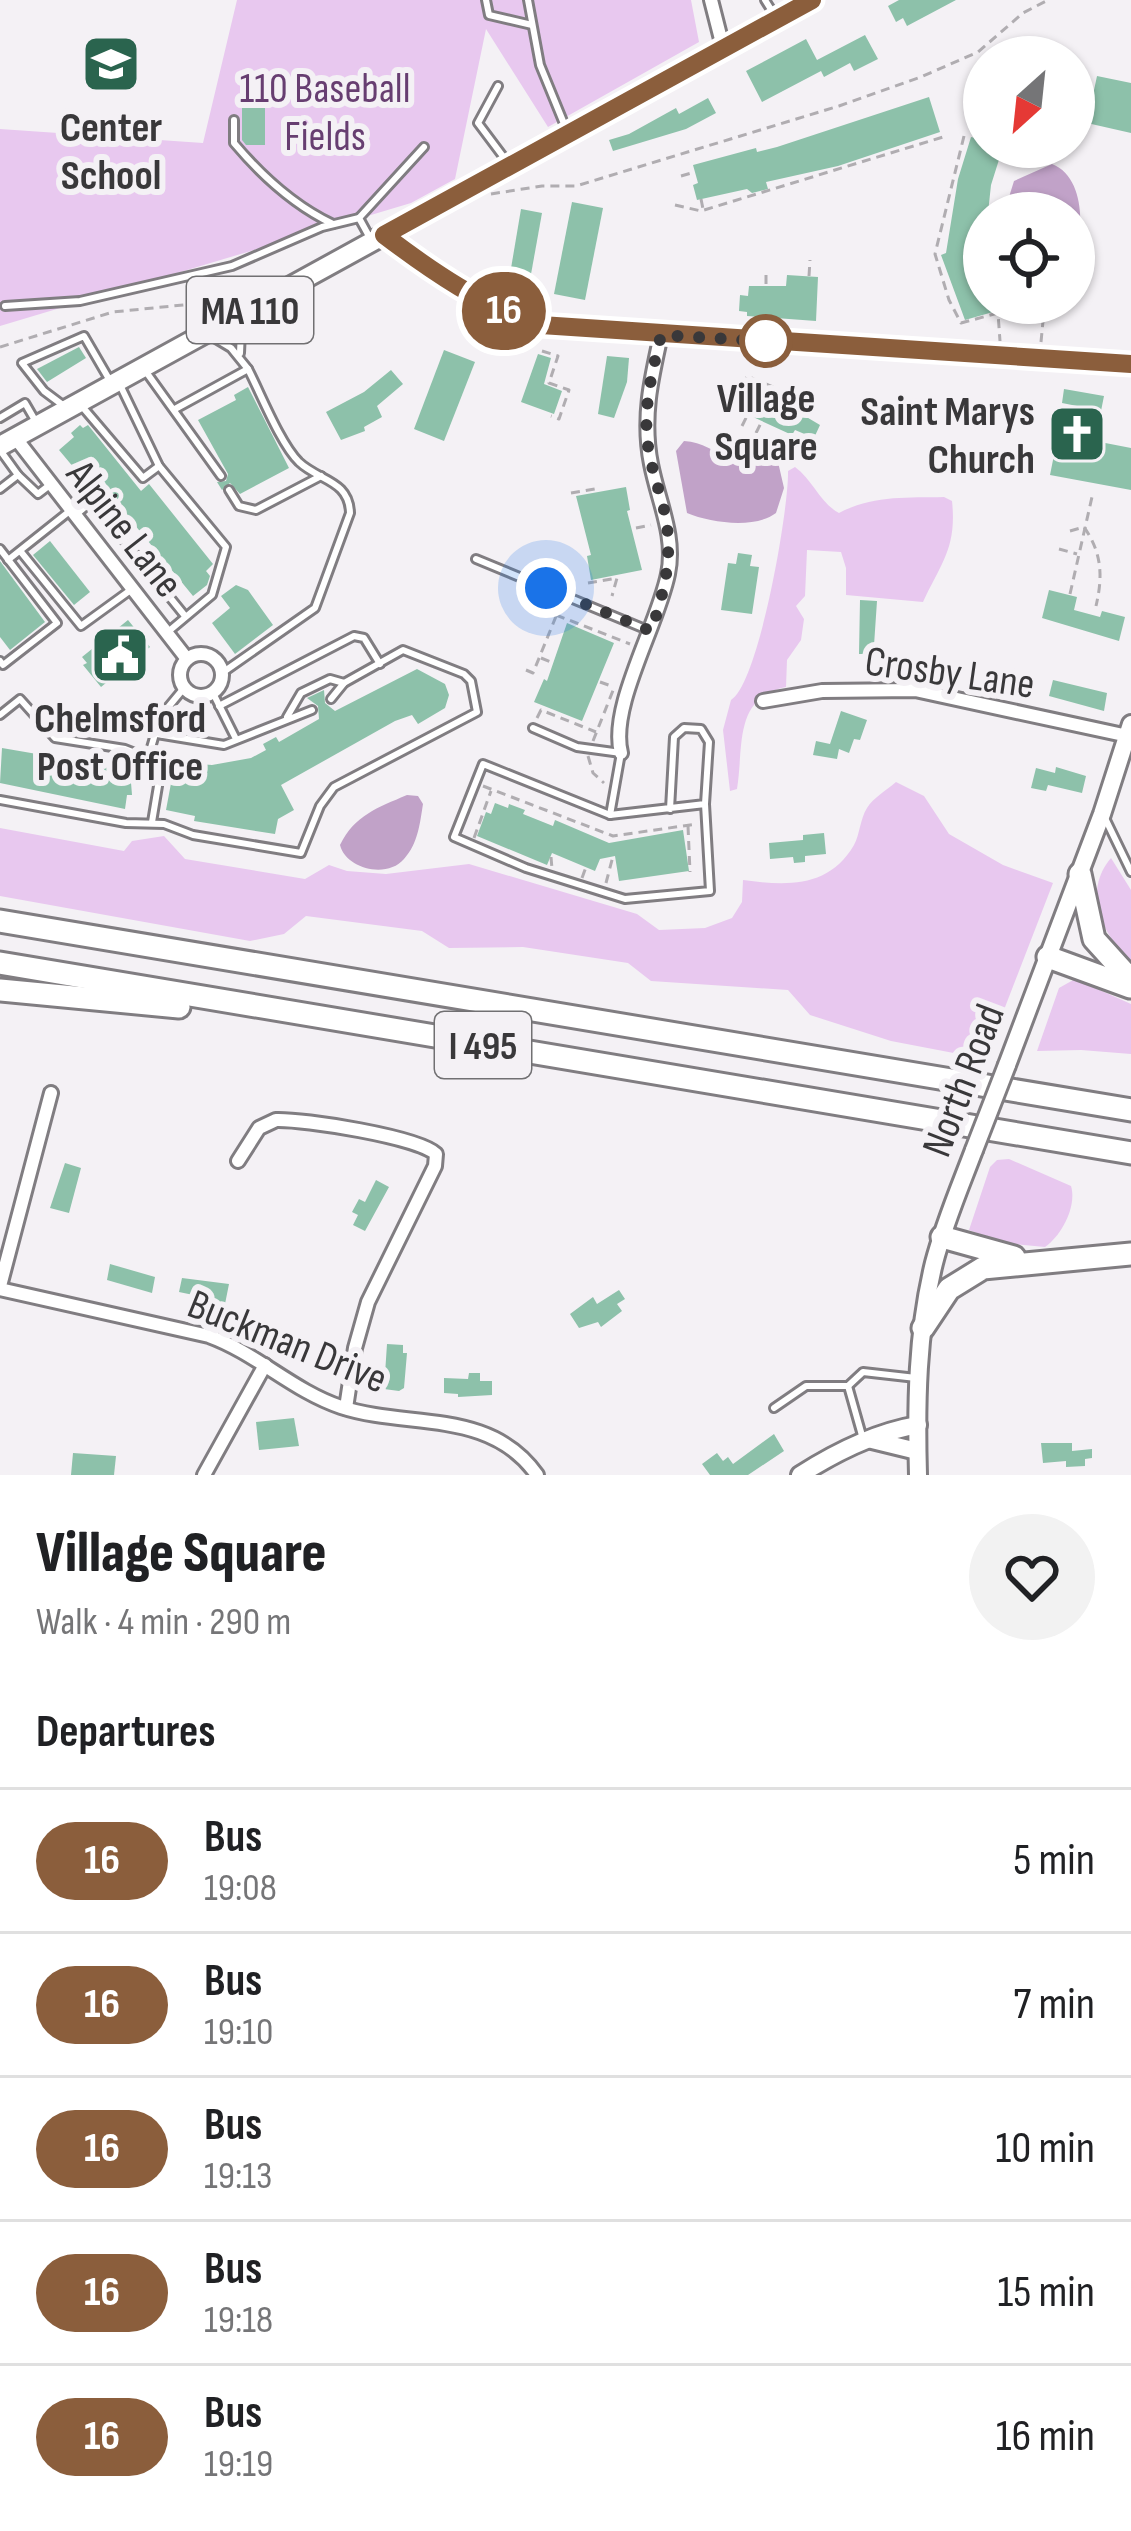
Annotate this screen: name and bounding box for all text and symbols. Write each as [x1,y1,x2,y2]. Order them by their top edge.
school or university icon: Center School [80,33,142,95]
north arrow [963,36,1095,168]
map controls [963,36,1095,324]
park label: 110 Baseball Fields [240,64,410,163]
place label: Center School [60,103,162,202]
button: locate [963,192,1095,324]
line badge: 16 [450,272,558,350]
road number: MA 110 [187,277,313,343]
text: 16 [486,285,522,336]
marker: Village Square [741,316,791,366]
place label: Village Square [714,374,818,473]
place label: Saint Marys Church [860,387,1035,486]
church icon: Saint Marys Church [1046,403,1108,465]
street label: Alpine Lane [54,450,193,608]
your location [516,558,576,618]
public building icon: Chelmsford Post Office [89,624,151,686]
street label: Crosby Lane [862,636,1038,711]
place label: Chelmsford Post Office [34,694,206,793]
street label: North Road [912,998,1017,1164]
road number: I 495 [435,1012,531,1078]
street label: Buckman Drive [180,1279,394,1405]
button: heart [969,1514,1095,1640]
text: Village Square [36,1520,327,1588]
text: Walk · 4 min · 290 m [36,1599,291,1646]
text: Departures [36,1705,215,1760]
text: Bus [204,1810,262,1865]
text: 5 min [1013,1833,1095,1888]
text: 16 [84,1835,120,1886]
text: 19:08 [204,1865,277,1912]
text: Bus [204,1954,262,2009]
text: 7 min [1013,1977,1095,2032]
text: 16 [84,1979,120,2030]
text: 19:10 [204,2009,273,2056]
text: Bus [204,2098,262,2153]
text: 10 min [996,2121,1095,2176]
text: 16 [84,2123,120,2174]
text: 19:13 [204,2153,272,2200]
text: Bus [204,2242,262,2297]
text: 15 min [998,2265,1095,2320]
text: 16 [84,2267,120,2318]
text: 19:18 [204,2297,273,2344]
text: Bus [204,2386,262,2441]
text: 16 min [996,2409,1095,2464]
text: 16 [84,2411,120,2462]
text: 19:19 [204,2441,273,2488]

